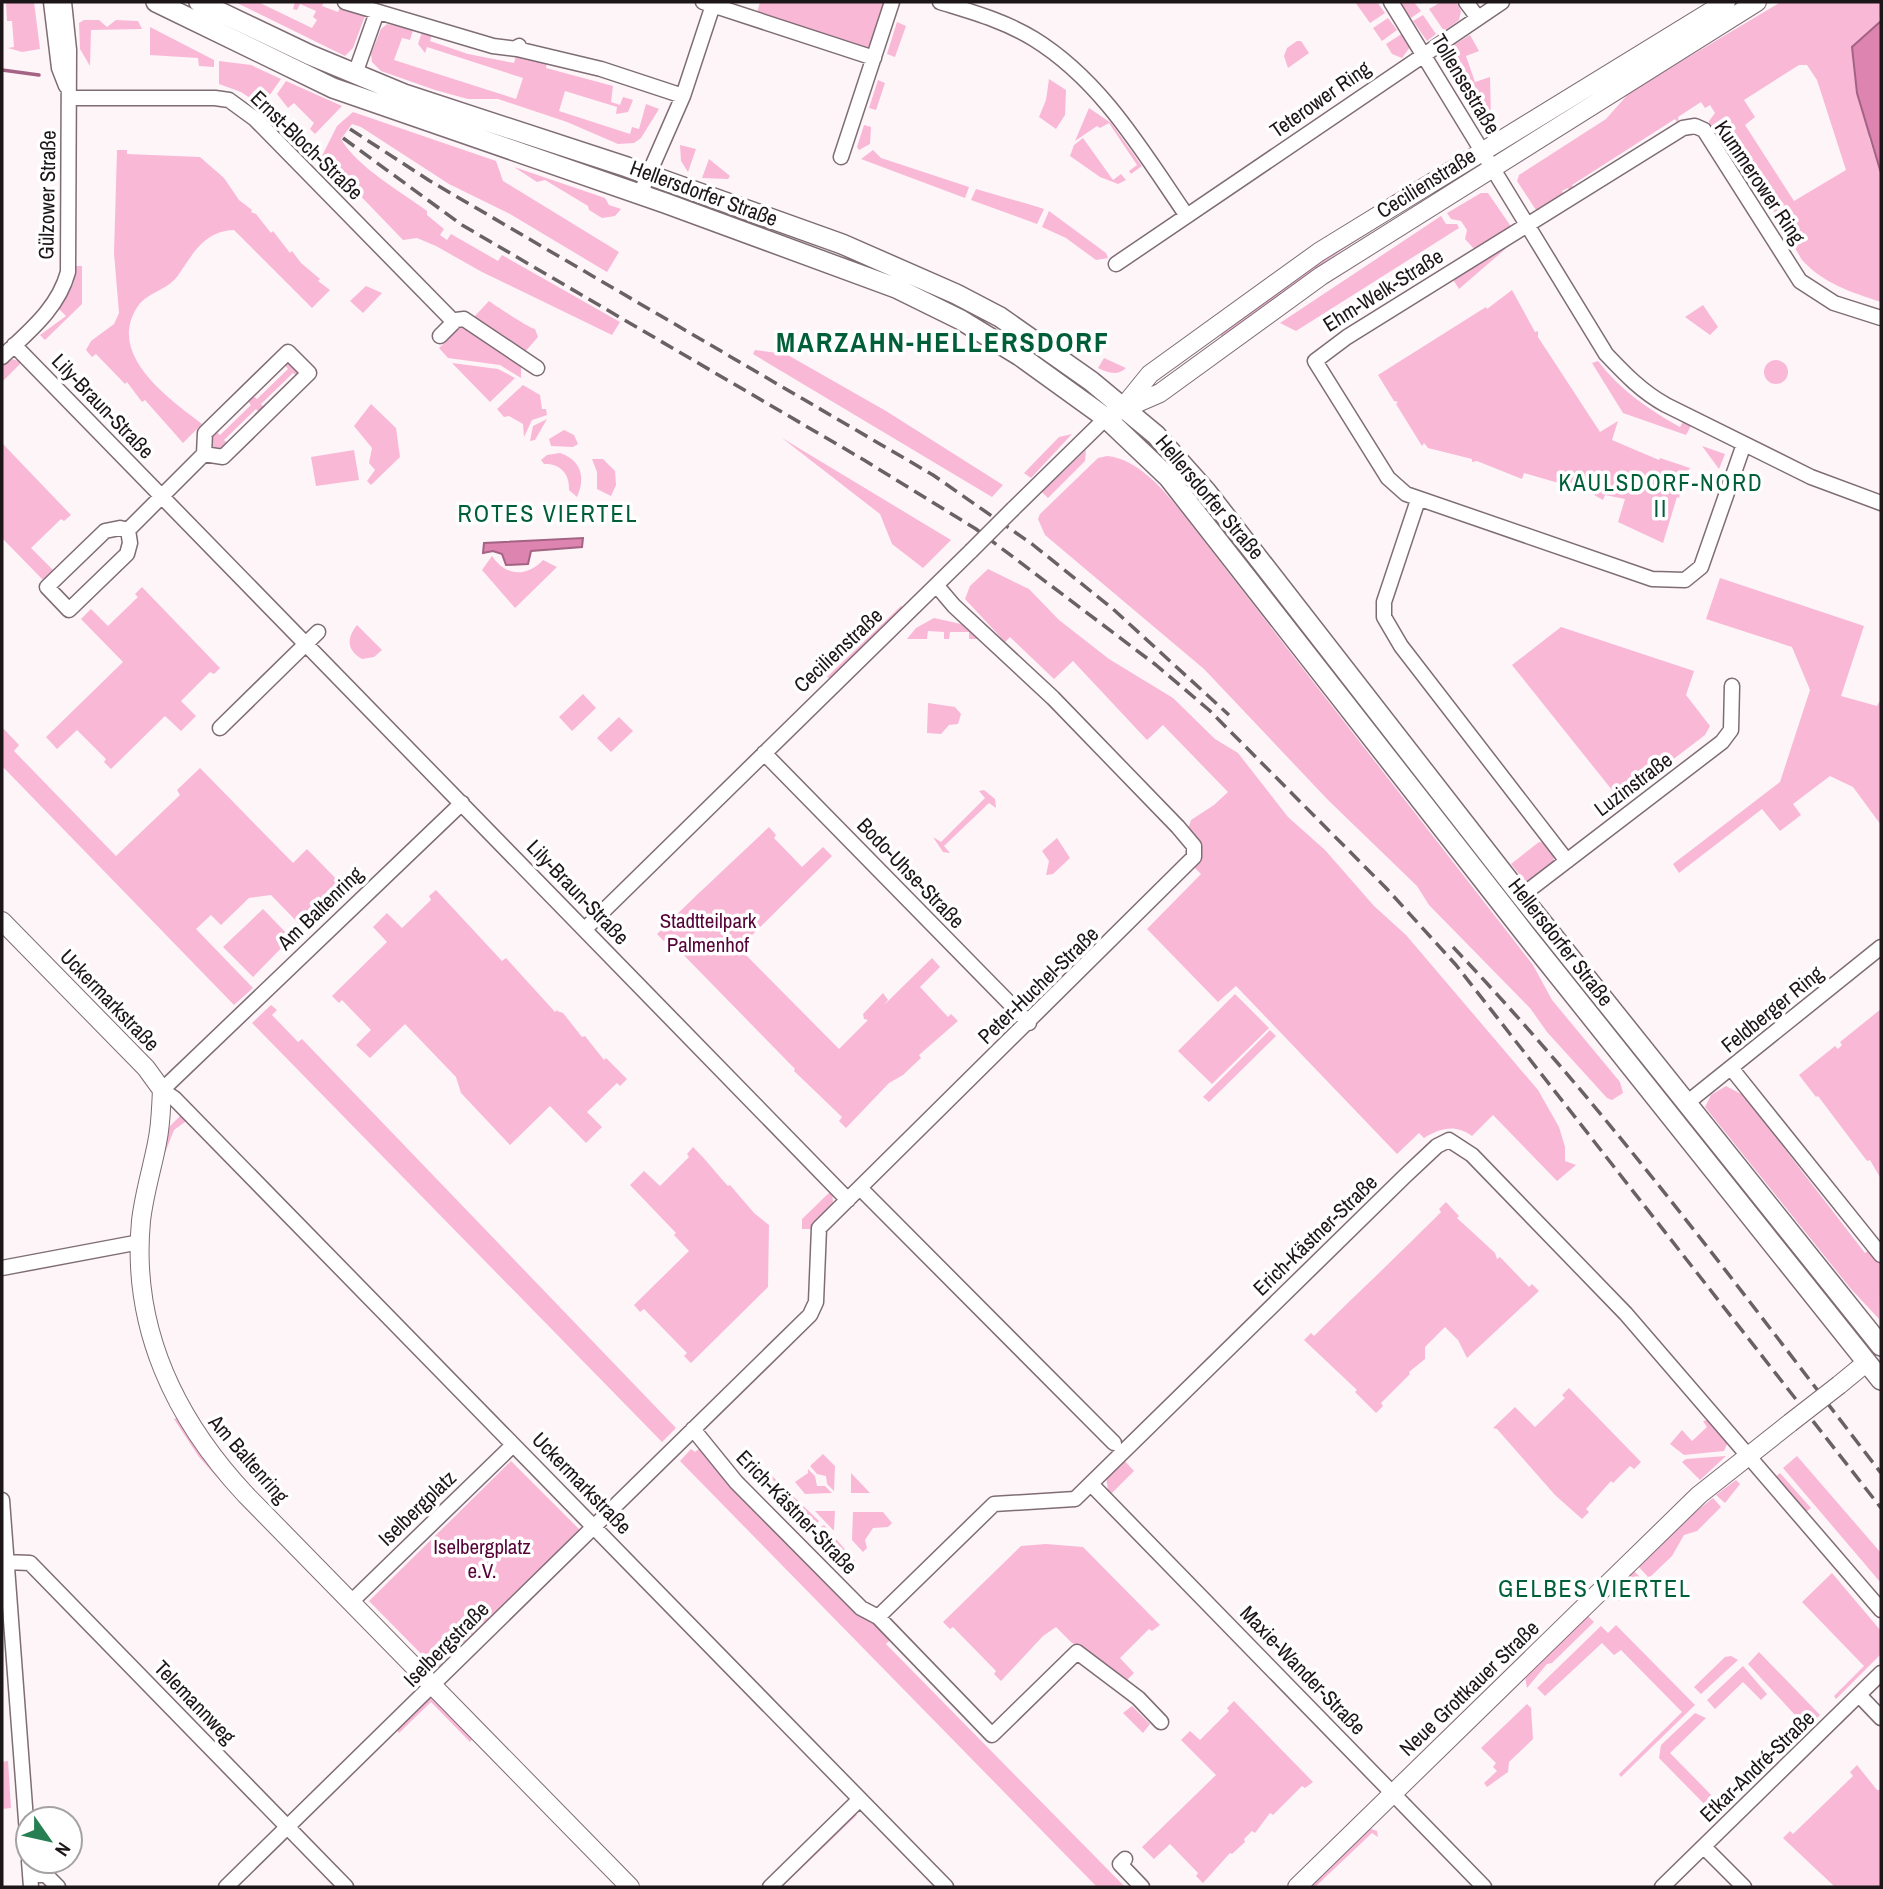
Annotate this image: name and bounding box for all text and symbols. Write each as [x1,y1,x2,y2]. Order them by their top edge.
street label: Tollensestraße [1425,29,1507,139]
street label: Teterower Ring [1264,53,1376,144]
street label: Ernst-Bloch-Straße [244,84,370,206]
street label: Kummerower Ring [1708,114,1812,250]
street label: Gülzower Straße [31,130,63,260]
street label: Cecilienstraße [1371,141,1481,225]
street label: Hellersdorfer Straße [626,153,782,233]
street label: Ehm-Welk-Straße [1317,242,1449,338]
district label: MARZAHN-HELLERSDORF [776,323,1110,361]
street label: Lily-Braun-Straße [45,347,161,465]
street label: Hellersdorfer Straße [1149,428,1271,566]
district label: KAULSDORF-NORD II [1558,467,1764,524]
district label: ROTES VIERTEL [458,497,638,529]
street label: Cecilienstraße [787,601,889,699]
street label: Luzinstraße [1588,745,1678,823]
street label: Bodo-Uhse-Straße [851,811,971,935]
street label: Lily-Braun-Straße [520,833,636,951]
street label: Am Baltenring [270,859,370,957]
street label: Hellersdorfer Straße [1502,872,1620,1012]
park label: Stadtteilpark Palmenhof [660,906,757,959]
street label: Peter-Huchel-Straße [971,920,1105,1050]
street label: Uckermarkstraße [54,942,166,1058]
street label: Feldberger Ring [1715,959,1829,1059]
street label: Erich-Kästner-Straße [1246,1168,1384,1302]
street label: Am Baltenring [202,1408,296,1510]
street label: Uckermarkstraße [526,1425,638,1541]
street label: Erich-Kästner-Straße [730,1443,864,1581]
street label: Iselbergplatz [372,1463,462,1552]
park label: Iselbergplatz e.V. [433,1532,531,1585]
district label: GELBES VIERTEL [1498,1572,1692,1604]
street label: Iselbergstraße [397,1595,495,1693]
street label: Maxie-Wander-Straße [1234,1599,1372,1741]
street label: Neue Grottkauer Straße [1393,1614,1545,1762]
street label: Telemannweg [148,1654,243,1751]
street label: Etkar-André-Straße [1693,1704,1821,1828]
north arrow [14,1805,84,1875]
text: N [49,1838,77,1861]

